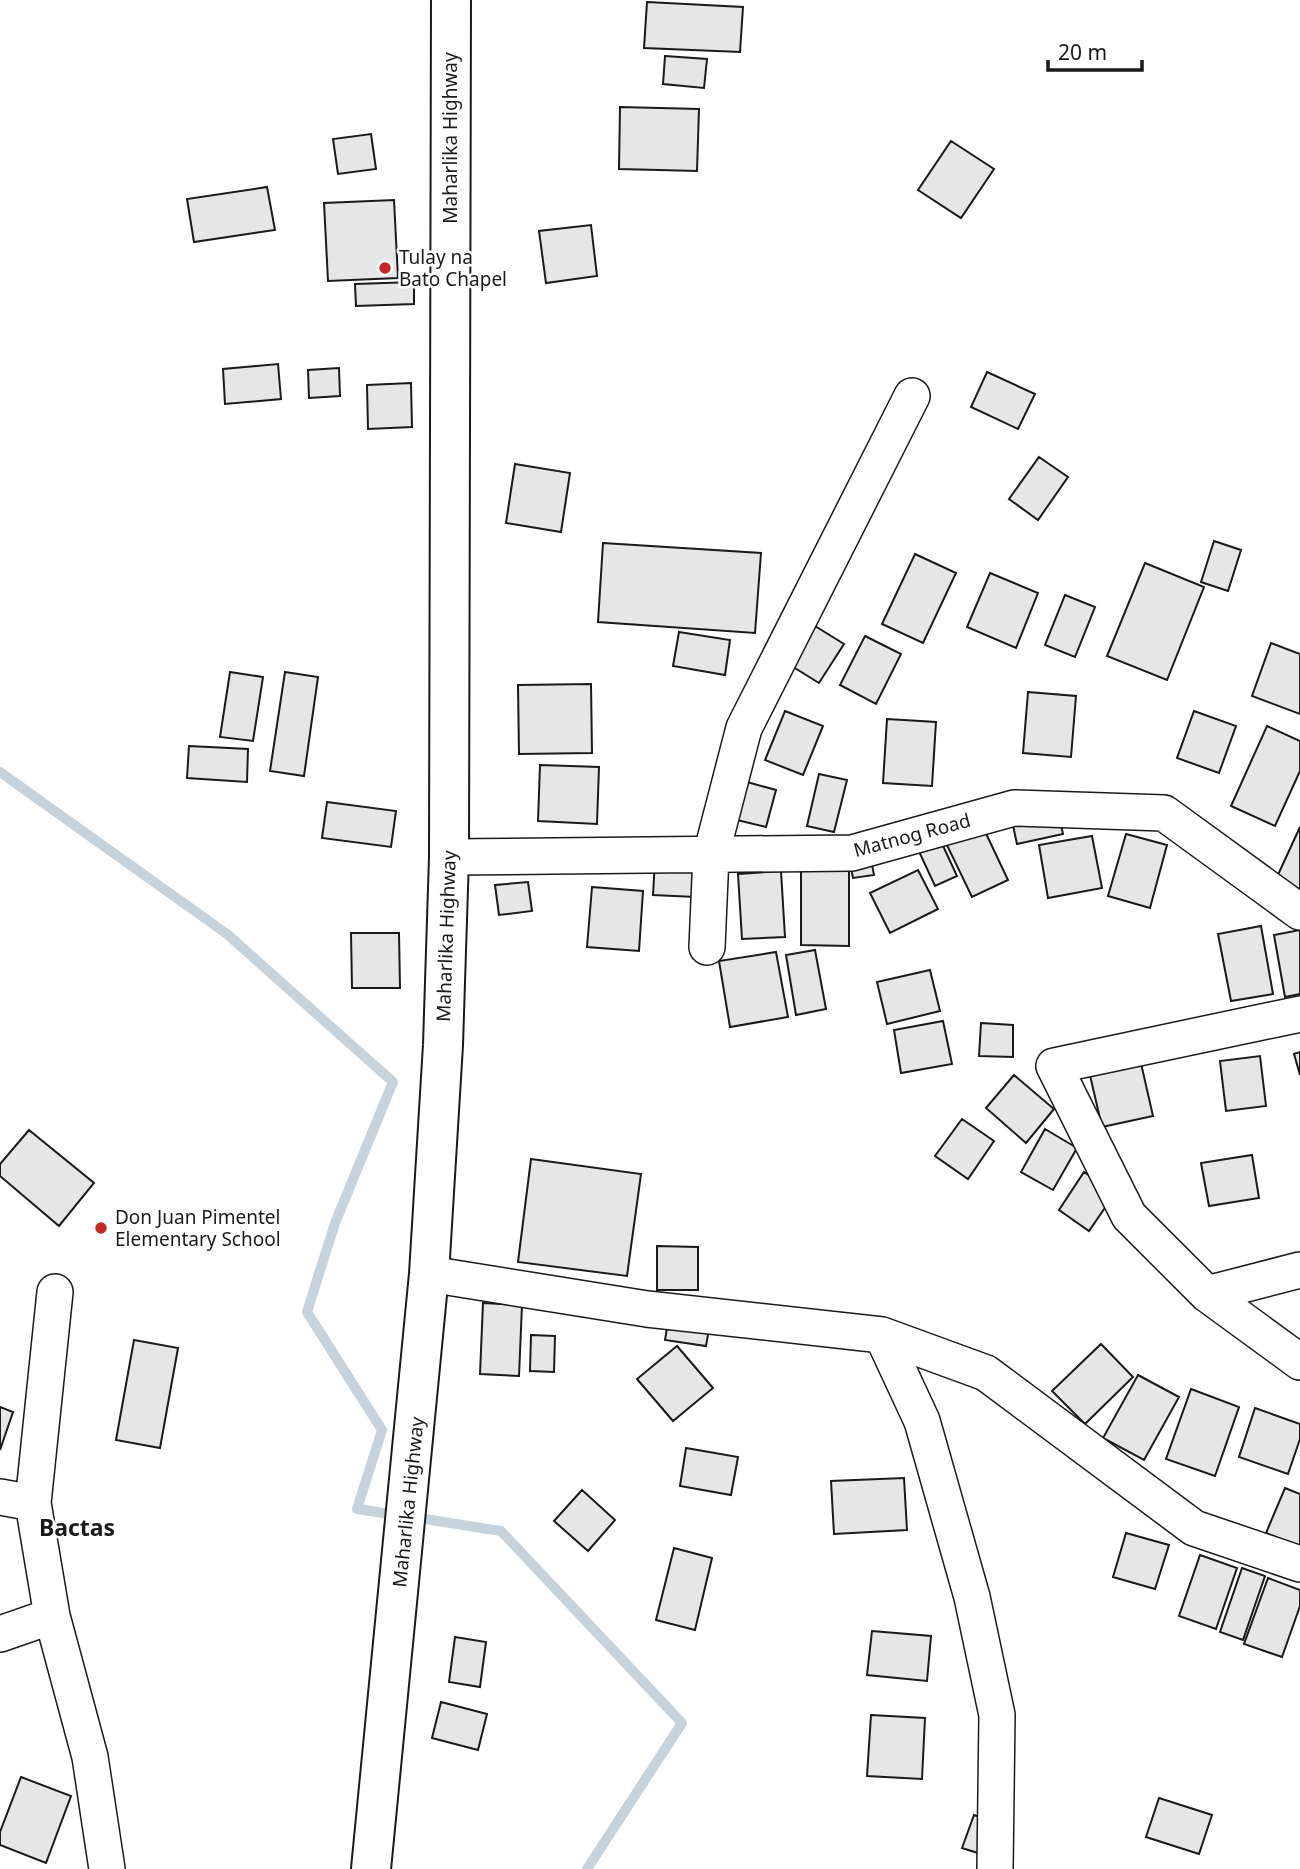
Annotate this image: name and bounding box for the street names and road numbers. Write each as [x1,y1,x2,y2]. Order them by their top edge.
street label: Maharlika Highway [437,52,463,224]
street label: Matnog Road [851,807,973,863]
street label: Maharlika Highway [430,850,462,1022]
street label: Maharlika Highway [386,1415,430,1589]

